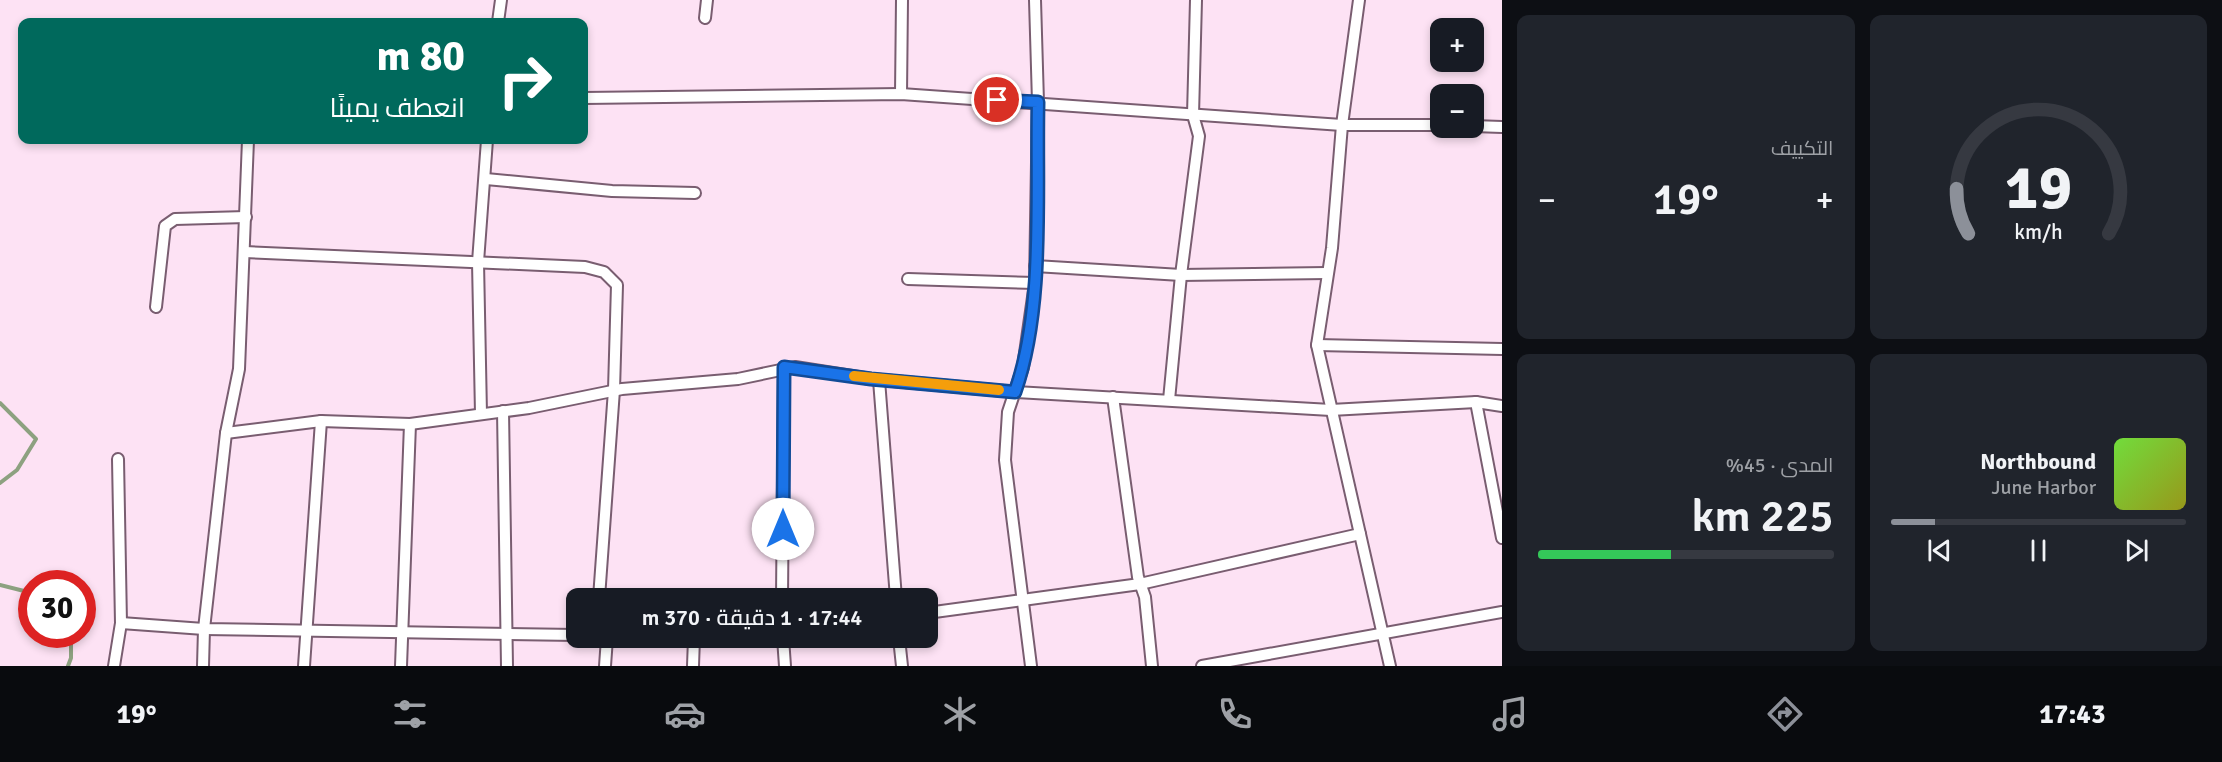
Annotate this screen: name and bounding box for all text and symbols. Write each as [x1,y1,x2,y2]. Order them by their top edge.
map controls [1430,18,1484,138]
button: + [1430,18,1484,72]
text: 80 m [376,31,465,82]
icon: right [486,42,564,120]
pin [971,74,1022,125]
icon: arrive [980,83,1013,116]
button: − [1430,84,1484,138]
text: انعطف يمينًا [329,92,465,125]
text: التكييف [1771,136,1834,161]
text: 19 [2005,149,2072,226]
text: 19° [1653,172,1719,227]
text: − [1538,180,1556,221]
text: + [1816,180,1833,221]
text: km/h [2014,219,2063,245]
text: Northbound [1980,448,2096,475]
text: المدى · 45% [1726,453,1834,478]
text: June Harbor [1991,475,2096,500]
text: 225 km [1691,489,1834,544]
position arrow [751,497,815,561]
icon: previous [1923,534,1956,567]
icon: pause [2022,534,2055,567]
icon: next [2120,534,2153,567]
speed limit sign: 30 [18,570,96,648]
text: 17:44 · 1 دقيقة · 370 m [642,604,862,631]
icon: filters [389,693,431,735]
icon: car [664,693,706,735]
icon: climate [939,693,981,735]
icon: phone [1214,693,1256,735]
icon: music [1489,693,1531,735]
icon: directions [1764,693,1806,735]
text: 19° [116,698,156,731]
text: 17:43 [2039,698,2106,731]

